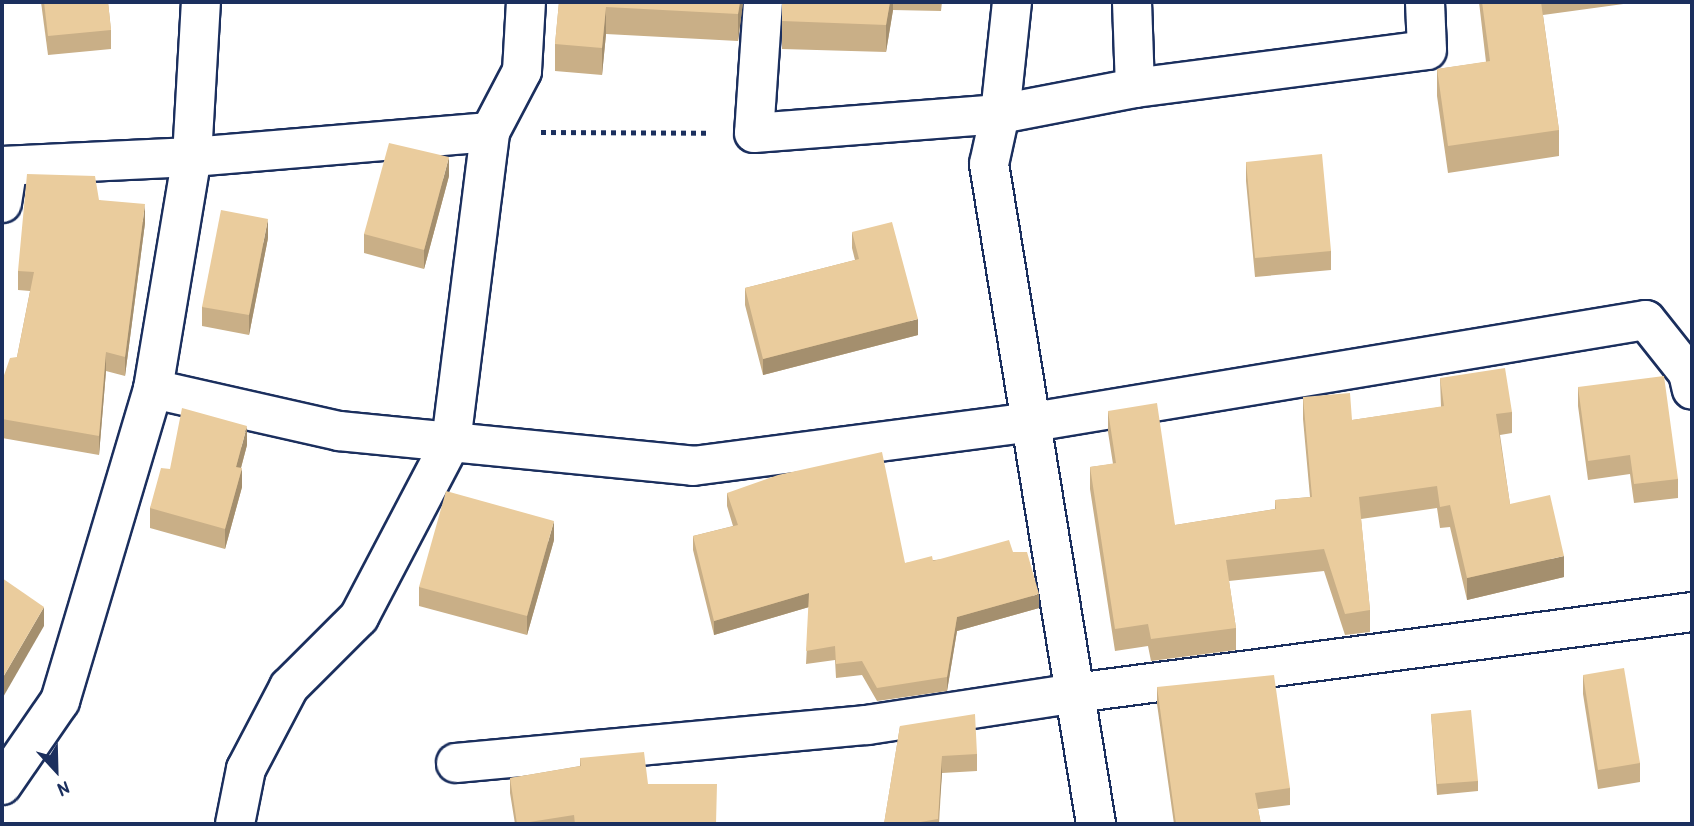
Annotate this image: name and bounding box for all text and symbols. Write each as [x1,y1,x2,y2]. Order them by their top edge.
north arrow [21,735,91,805]
text: N [54,776,73,803]

